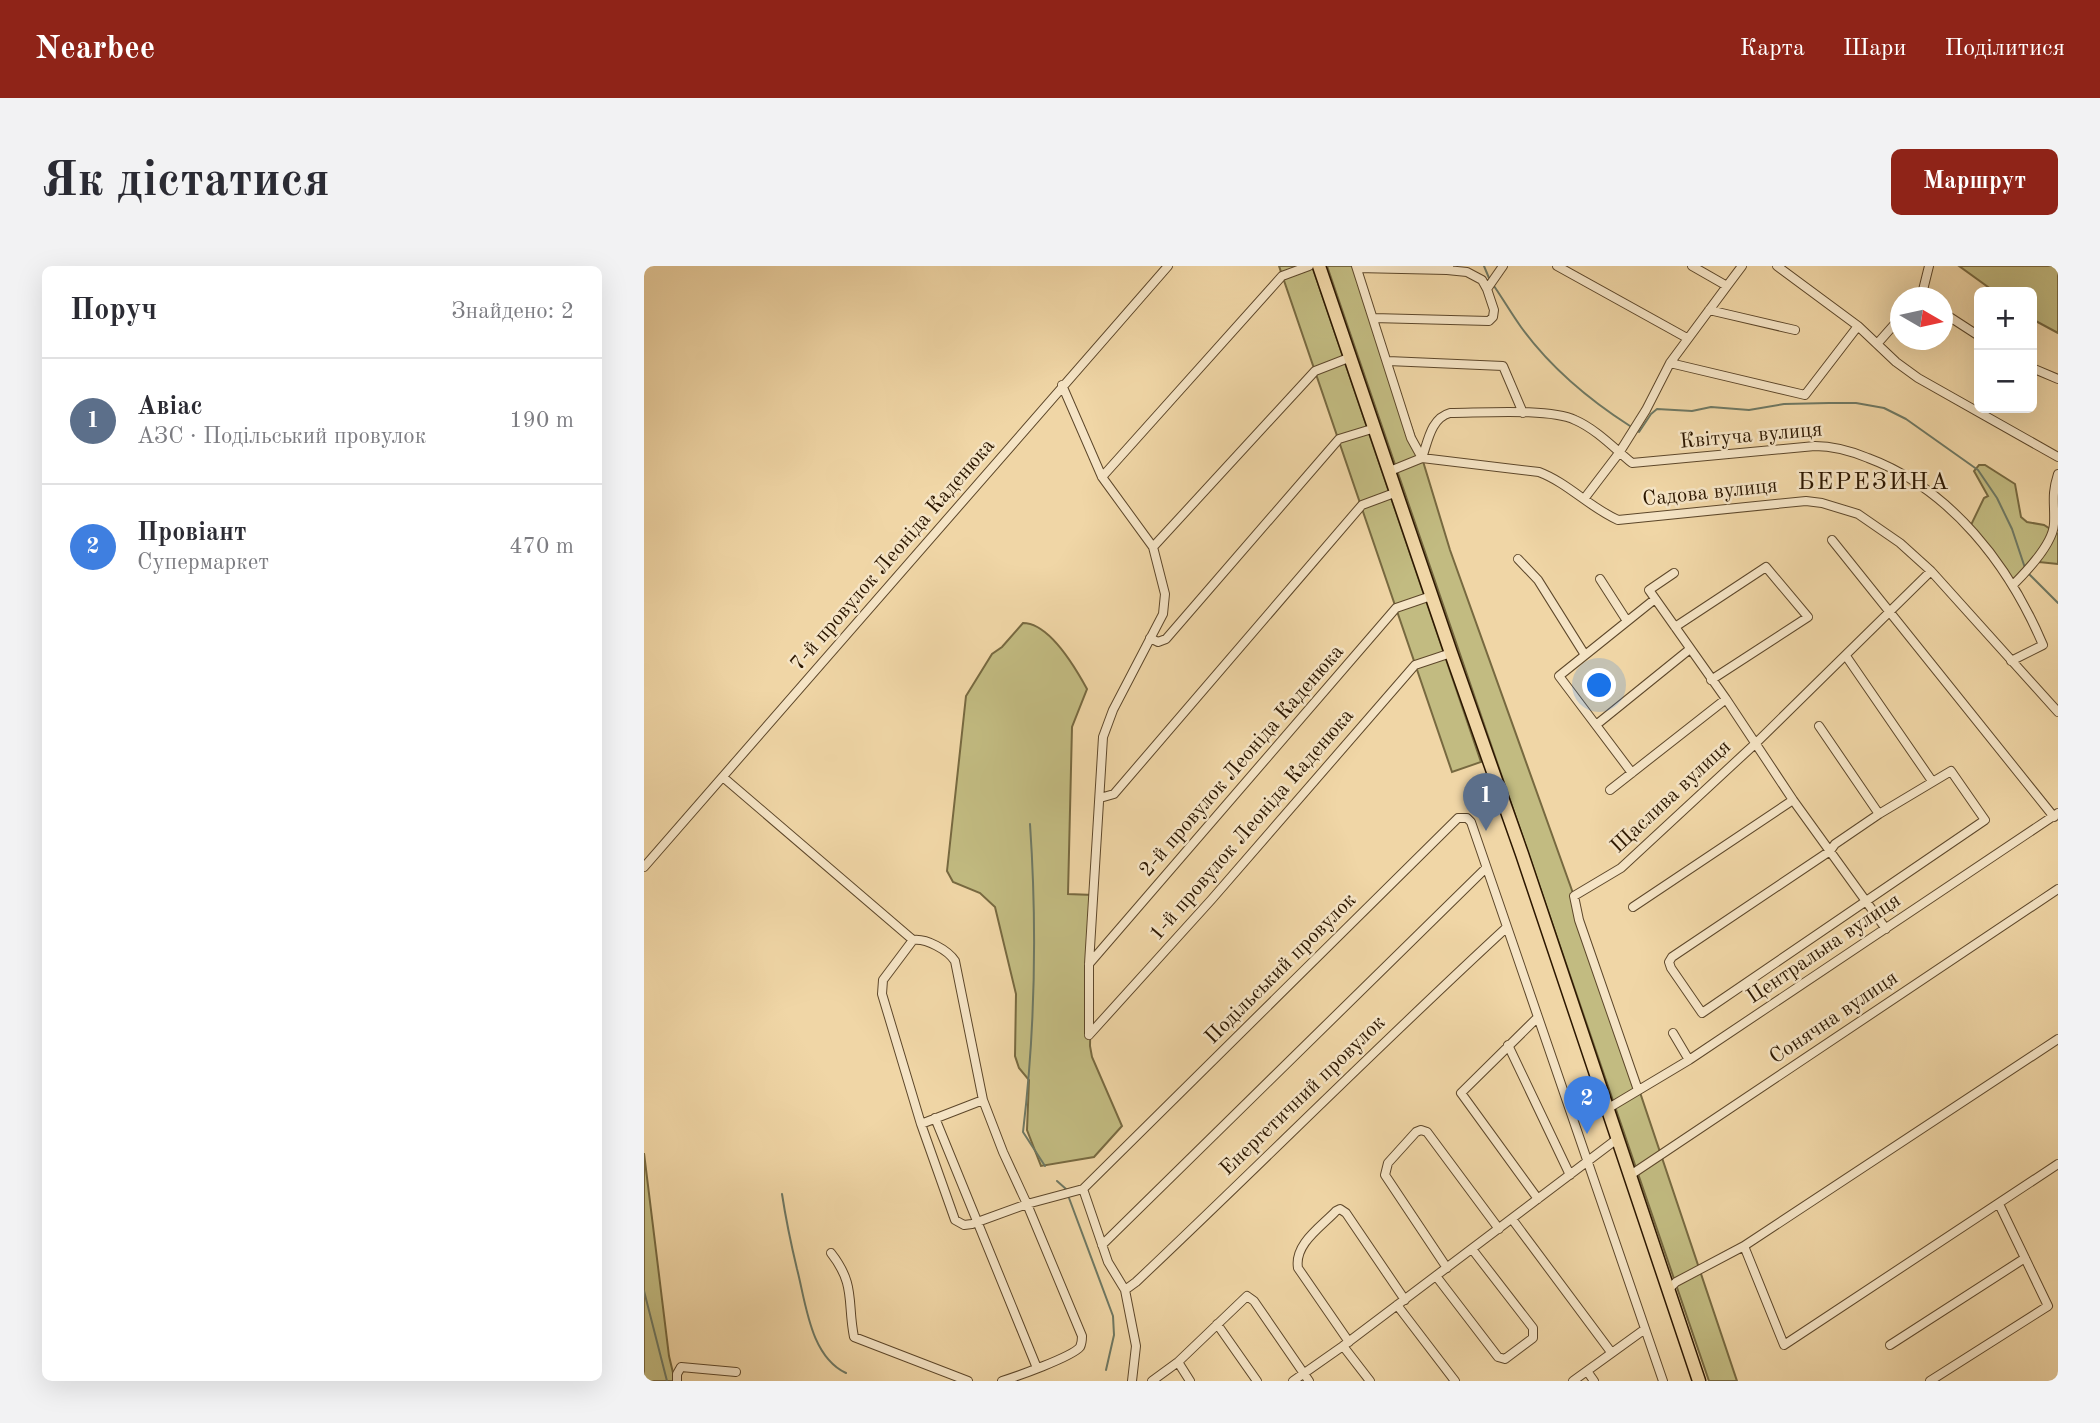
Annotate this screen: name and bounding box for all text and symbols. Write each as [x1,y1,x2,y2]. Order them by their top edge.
text: Nearbee [35,33,155,66]
text: Карта [1740,37,1805,61]
text: Шари [1843,37,1906,61]
text: Поділитися [1944,37,2065,61]
button: Маршрут [1891,149,2058,215]
text: Як дістатися [42,158,330,207]
north arrow [1890,287,1953,350]
map controls [1974,287,2037,413]
button: + [1974,287,2037,350]
text: Поруч [70,296,157,326]
text: Знайдено: 2 [451,300,574,323]
button: − [1974,350,2037,413]
text: Авіас [137,394,203,420]
text: 1 [86,409,100,432]
text: 190 m [509,409,574,432]
street label: Квітуча вулиця [1679,419,1823,453]
text: АЗС · Подільський провулок [137,425,426,448]
street label: 7-й провулок Леоніда Каденюка [787,435,999,675]
district label: БЕРЕЗИНА [1797,471,1951,495]
street label: Садова вулиця [1641,475,1779,511]
text: Провіант [137,520,247,546]
text: 2 [86,535,100,558]
text: 470 m [509,535,574,558]
text: Супермаркет [137,551,269,574]
street label: 2-й провулок Леоніда Каденюка [1136,641,1348,881]
your location [1582,668,1616,702]
street label: 1-й провулок Леоніда Каденюка [1146,705,1358,945]
street label: Щаслива вулиця [1607,736,1735,858]
pin: 1 [1463,773,1509,831]
street label: Подільський провулок [1201,889,1361,1049]
street label: Центральна вулиця [1743,890,1905,1008]
street label: Сонячна вулиця [1766,967,1902,1069]
street label: Енергетичний провулок [1216,1012,1390,1180]
pin: 2 [1564,1076,1610,1134]

